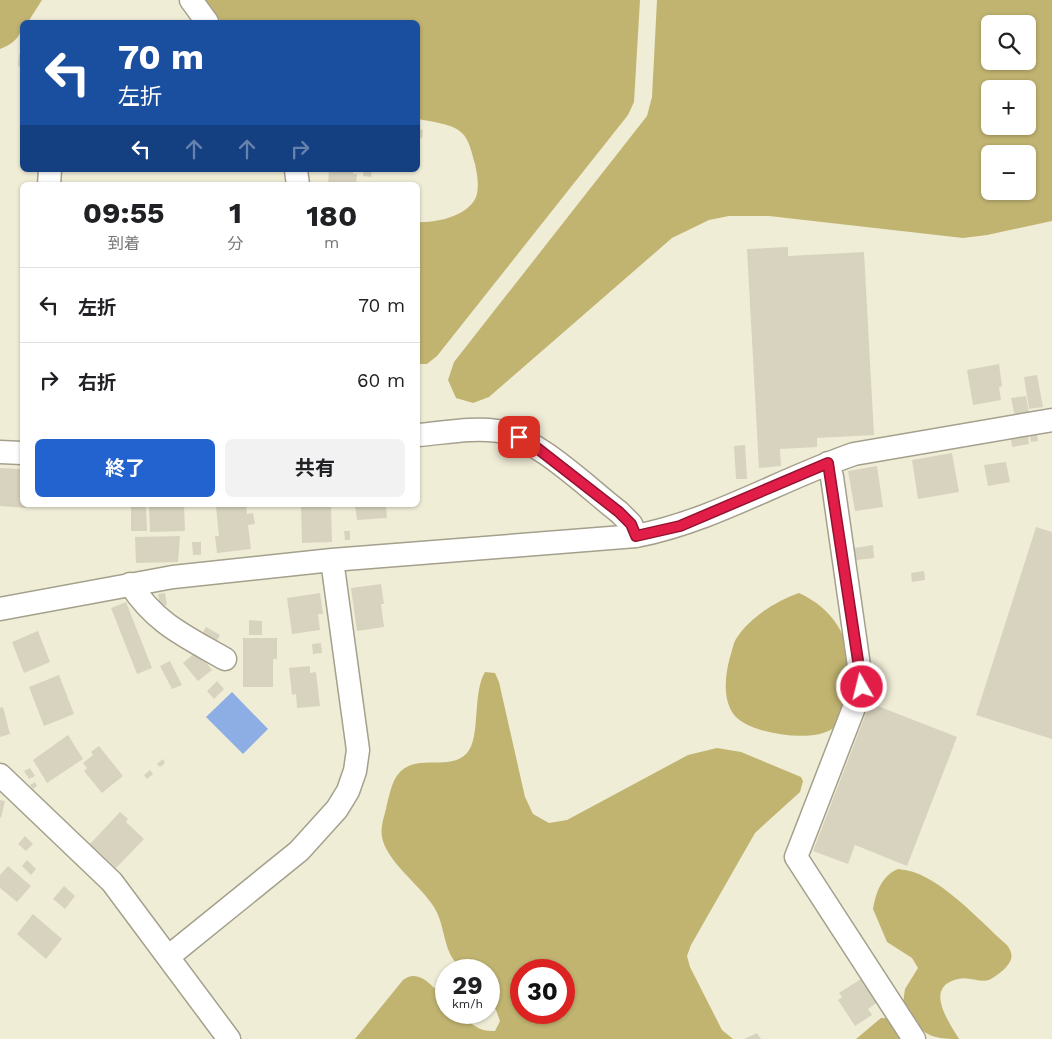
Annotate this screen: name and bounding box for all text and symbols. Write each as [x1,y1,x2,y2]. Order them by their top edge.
map controls [981,15,1036,200]
button: search [981,15,1036,70]
text: 70 m [118,36,204,78]
icon: left [35,40,100,105]
button: + [981,80,1036,135]
text: 左折 [118,84,162,109]
icon: left [127,135,155,163]
icon: ahead [180,135,208,163]
icon: ahead [233,135,261,163]
icon: right [286,135,314,163]
button: − [981,145,1036,200]
text: 09:55 [83,195,165,230]
text: 1 [229,195,242,230]
text: 180 [306,198,357,233]
text: m [324,233,339,252]
text: 到着 [108,234,140,253]
text: 分 [227,234,243,253]
icon: left [35,291,63,319]
text: 70 m [358,294,405,317]
text: 左折 [78,296,116,319]
icon: right [35,366,63,394]
text: 60 m [357,369,405,392]
text: 右折 [78,371,116,394]
pin [498,416,540,458]
icon: arrive [505,423,533,451]
button: 終了 [35,439,215,497]
button: 共有 [225,439,405,497]
position arrow [835,660,887,712]
speed limit sign: 30 [510,959,575,1024]
text: 29 [452,971,483,1000]
text: km/h [452,997,483,1011]

